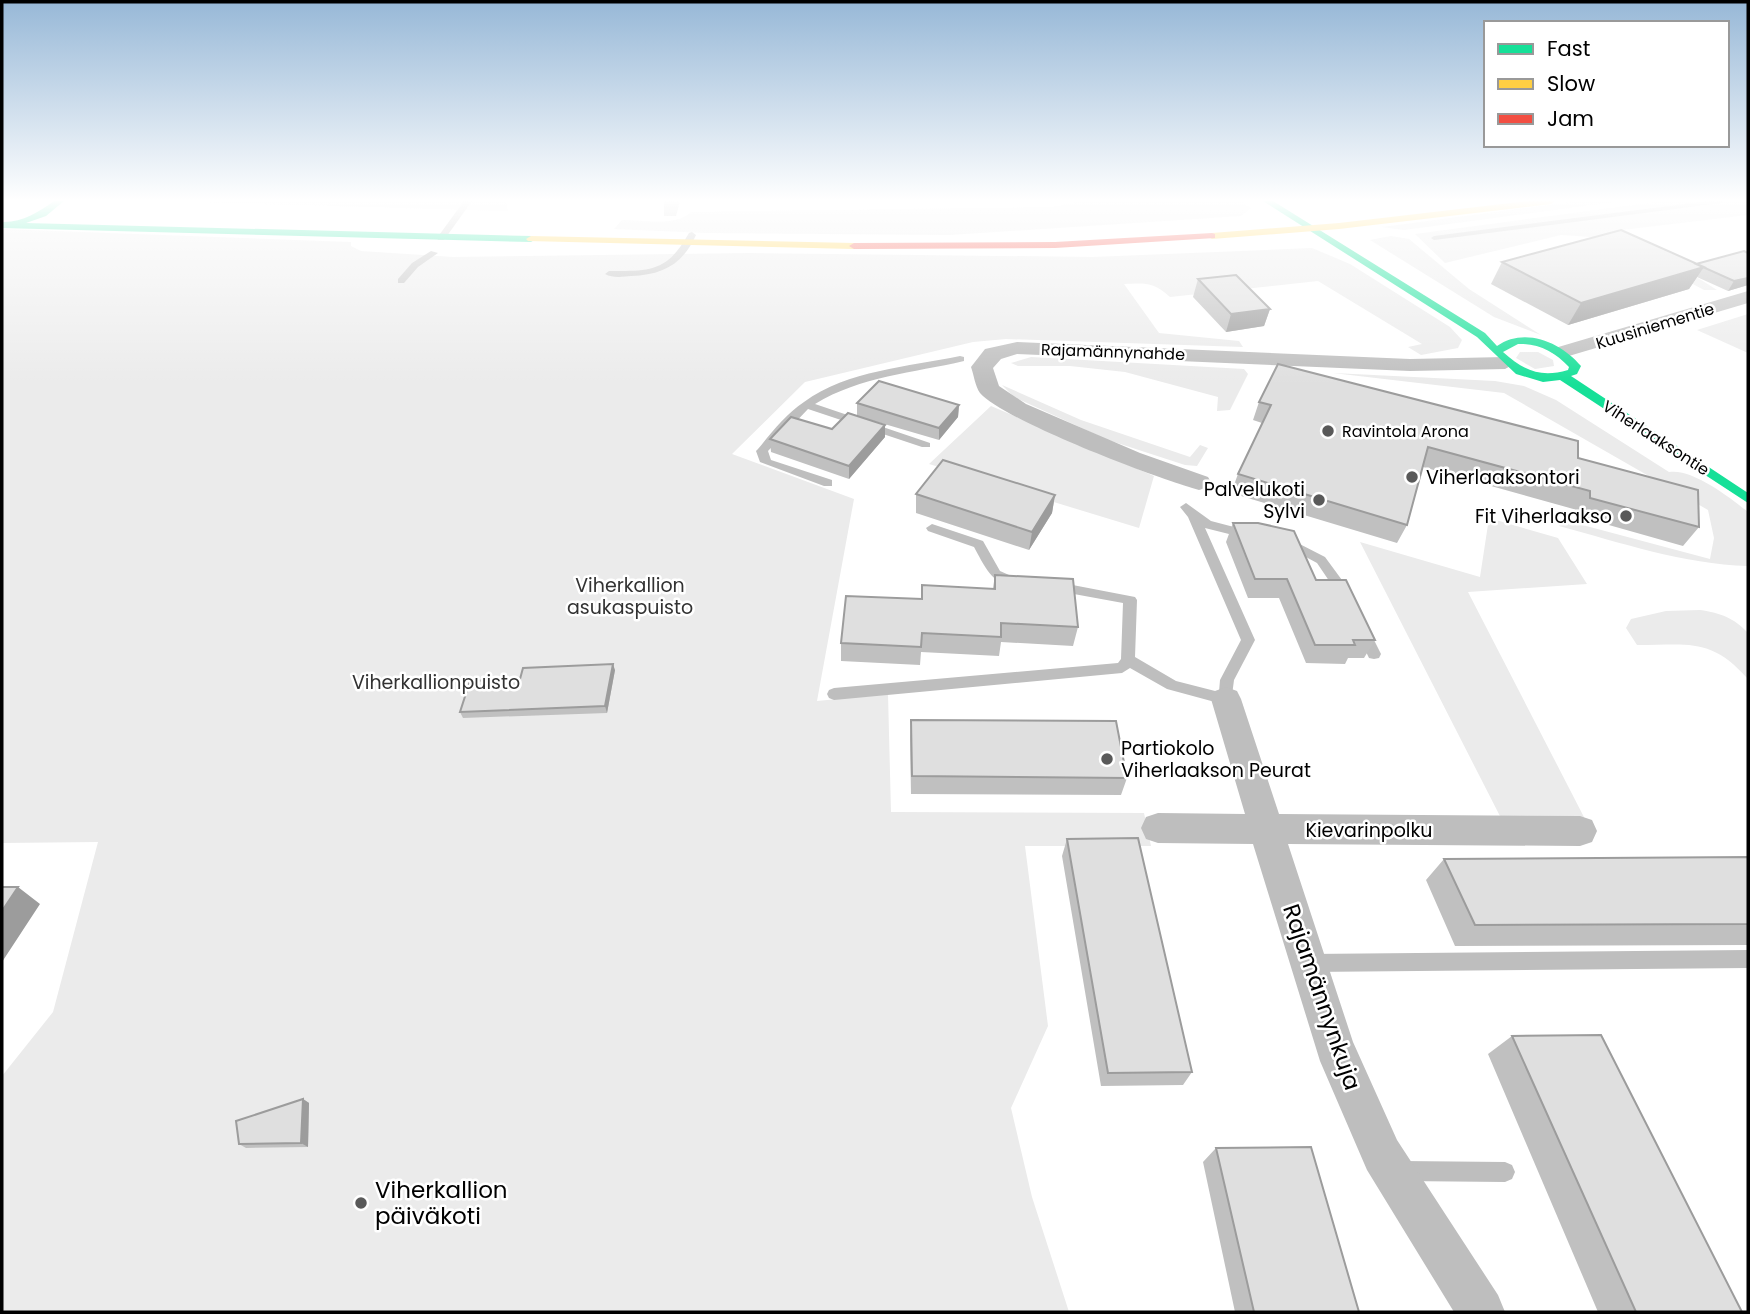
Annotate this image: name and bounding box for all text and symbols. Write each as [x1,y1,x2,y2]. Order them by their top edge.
legend [1484,21,1729,147]
text: Fast [1547,34,1590,63]
text: Slow [1547,69,1595,98]
text: Jam [1547,104,1594,133]
street label: Kuusiniementie [1593,297,1717,355]
street label: Rajamännynahde [1041,338,1186,366]
street label: Viherlaaksontie [1598,395,1714,481]
place label: Ravintola Arona [1342,420,1469,443]
marker: Ravintola Arona [1320,423,1336,439]
place label: Viherlaaksontori [1426,464,1580,491]
marker: Viherlaaksontori [1404,469,1420,485]
place label: Palvelukoti Sylvi [1204,476,1305,525]
marker: Palvelukoti Sylvi [1311,492,1327,508]
place label: Fit Viherlaakso [1475,503,1612,530]
marker: Fit Viherlaakso [1618,508,1634,524]
park label: Viherkallion asukaspuisto [567,572,693,621]
park label: Viherkallionpuisto [352,669,520,696]
place label: Partiokolo Viherlaakson Peurat [1121,735,1311,784]
marker: Partiokolo Viherlaakson Peurat [1099,751,1115,767]
street label: Kievarinpolku [1306,817,1432,844]
street label: Rajamännynkuja [1275,900,1369,1094]
place label: Viherkallion päiväkoti [375,1174,508,1232]
marker: Viherkallion päiväkoti [353,1195,369,1211]

